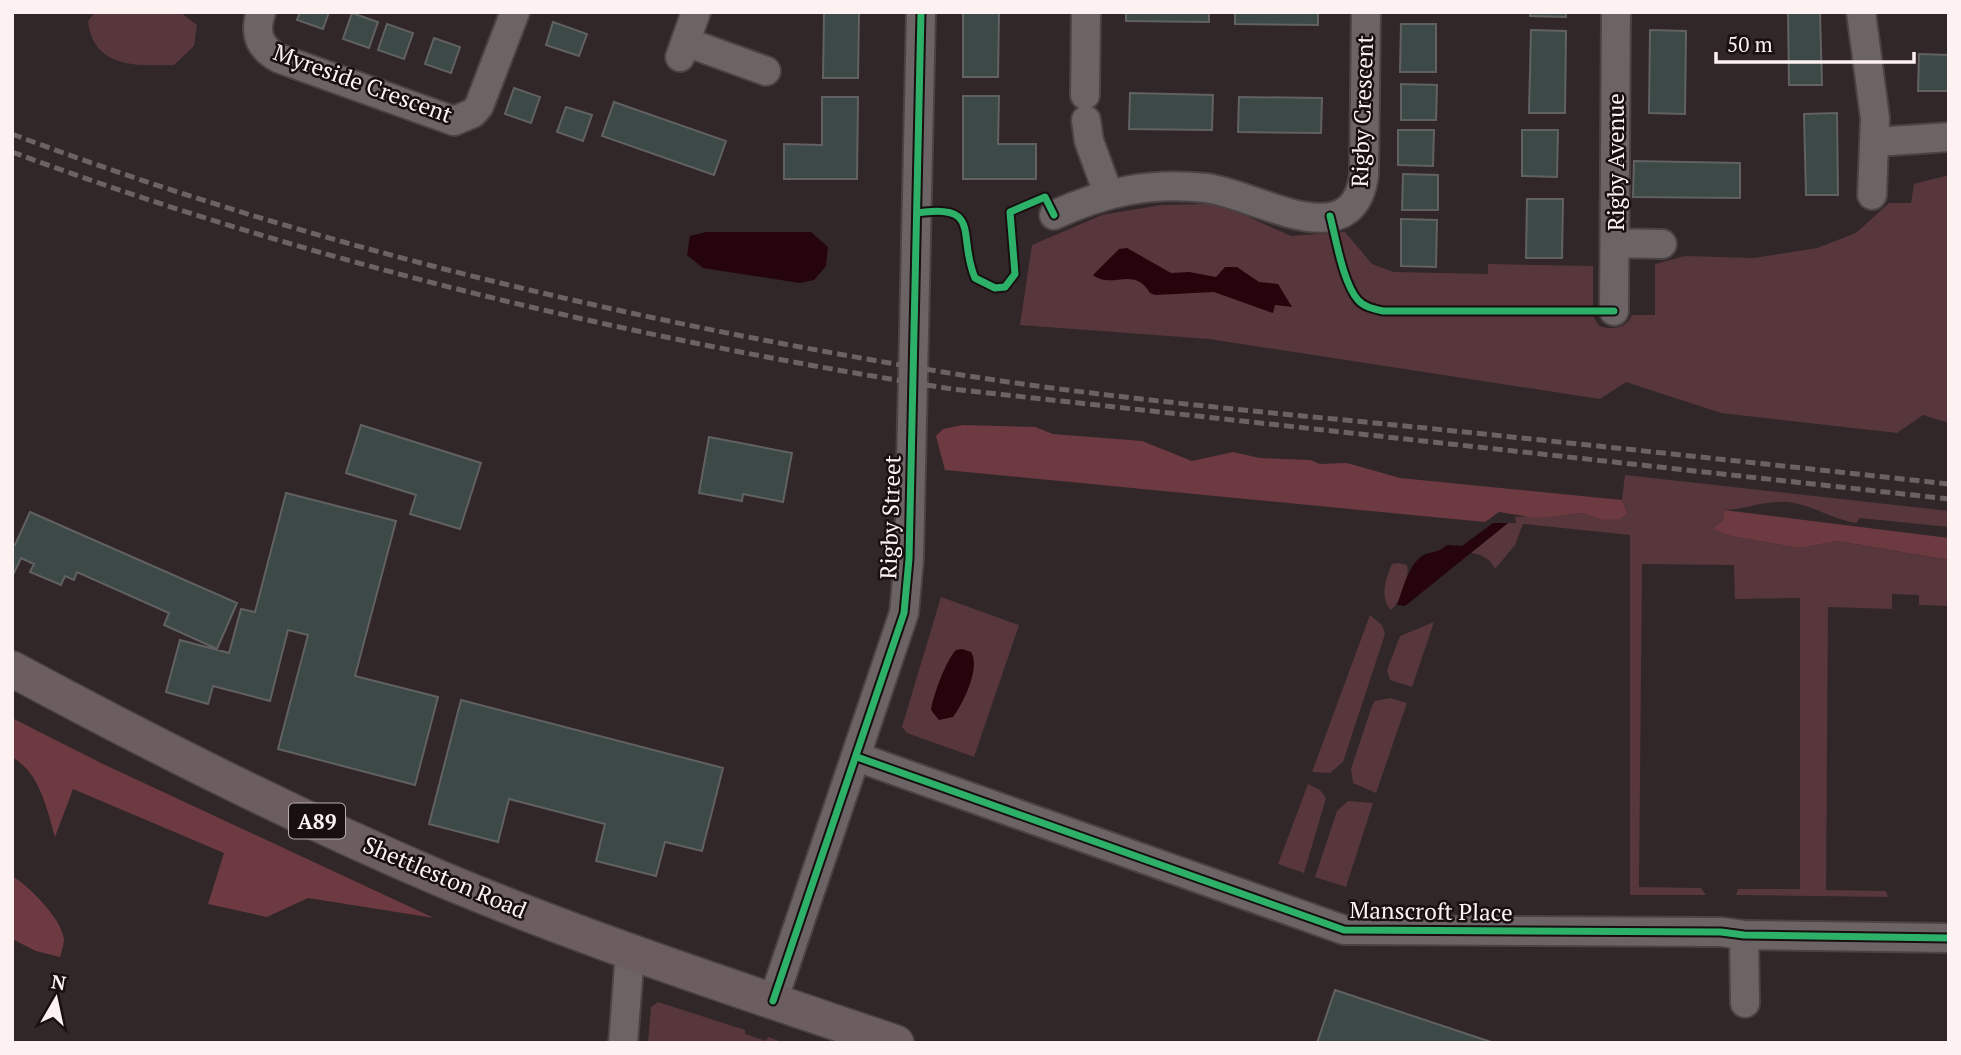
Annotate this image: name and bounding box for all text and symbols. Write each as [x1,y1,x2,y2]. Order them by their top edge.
scale bar [1716,21,1914,65]
text: 50 m [1727,30,1773,58]
street label: Rigby Crescent [1344,34,1380,188]
street label: Myreside Crescent [269,36,457,130]
street label: Rigby Avenue [1600,93,1631,231]
street label: Rigby Street [872,454,908,580]
road number: A89 [289,804,345,838]
street label: Shettleston Road [359,829,532,925]
street label: Manscroft Place [1349,894,1513,928]
north arrow [21,964,91,1034]
text: N [50,968,68,995]

